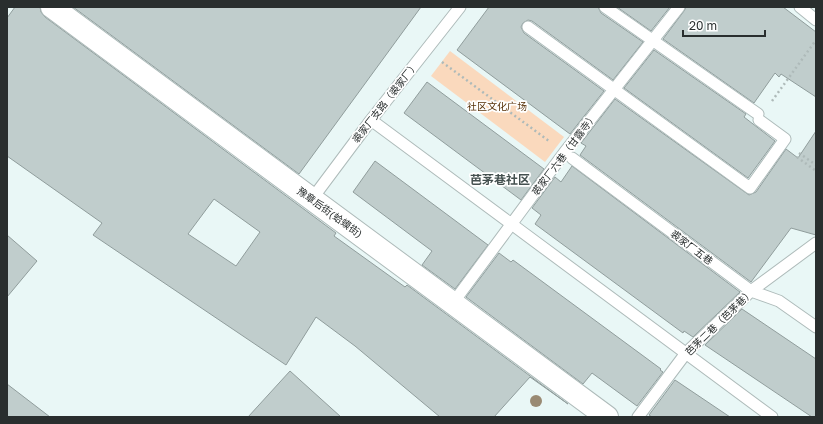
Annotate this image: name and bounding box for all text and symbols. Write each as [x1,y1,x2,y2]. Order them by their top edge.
scale bar [683,12,765,38]
text: 20 m [689,18,717,33]
street label: 裘家厂支路（裘家厂） [349,59,421,145]
park label: 社区文化广场 [467,100,527,112]
street label: 裘家厂六巷（甘露寺） [529,110,599,198]
district label: 芭茅巷社区 [470,172,530,187]
street label: 豫章后街(蛤蟆街) [295,184,365,240]
street label: 裘家厂五巷 [668,227,716,267]
street label: 芭茅二巷（芭茅巷） [682,286,756,358]

